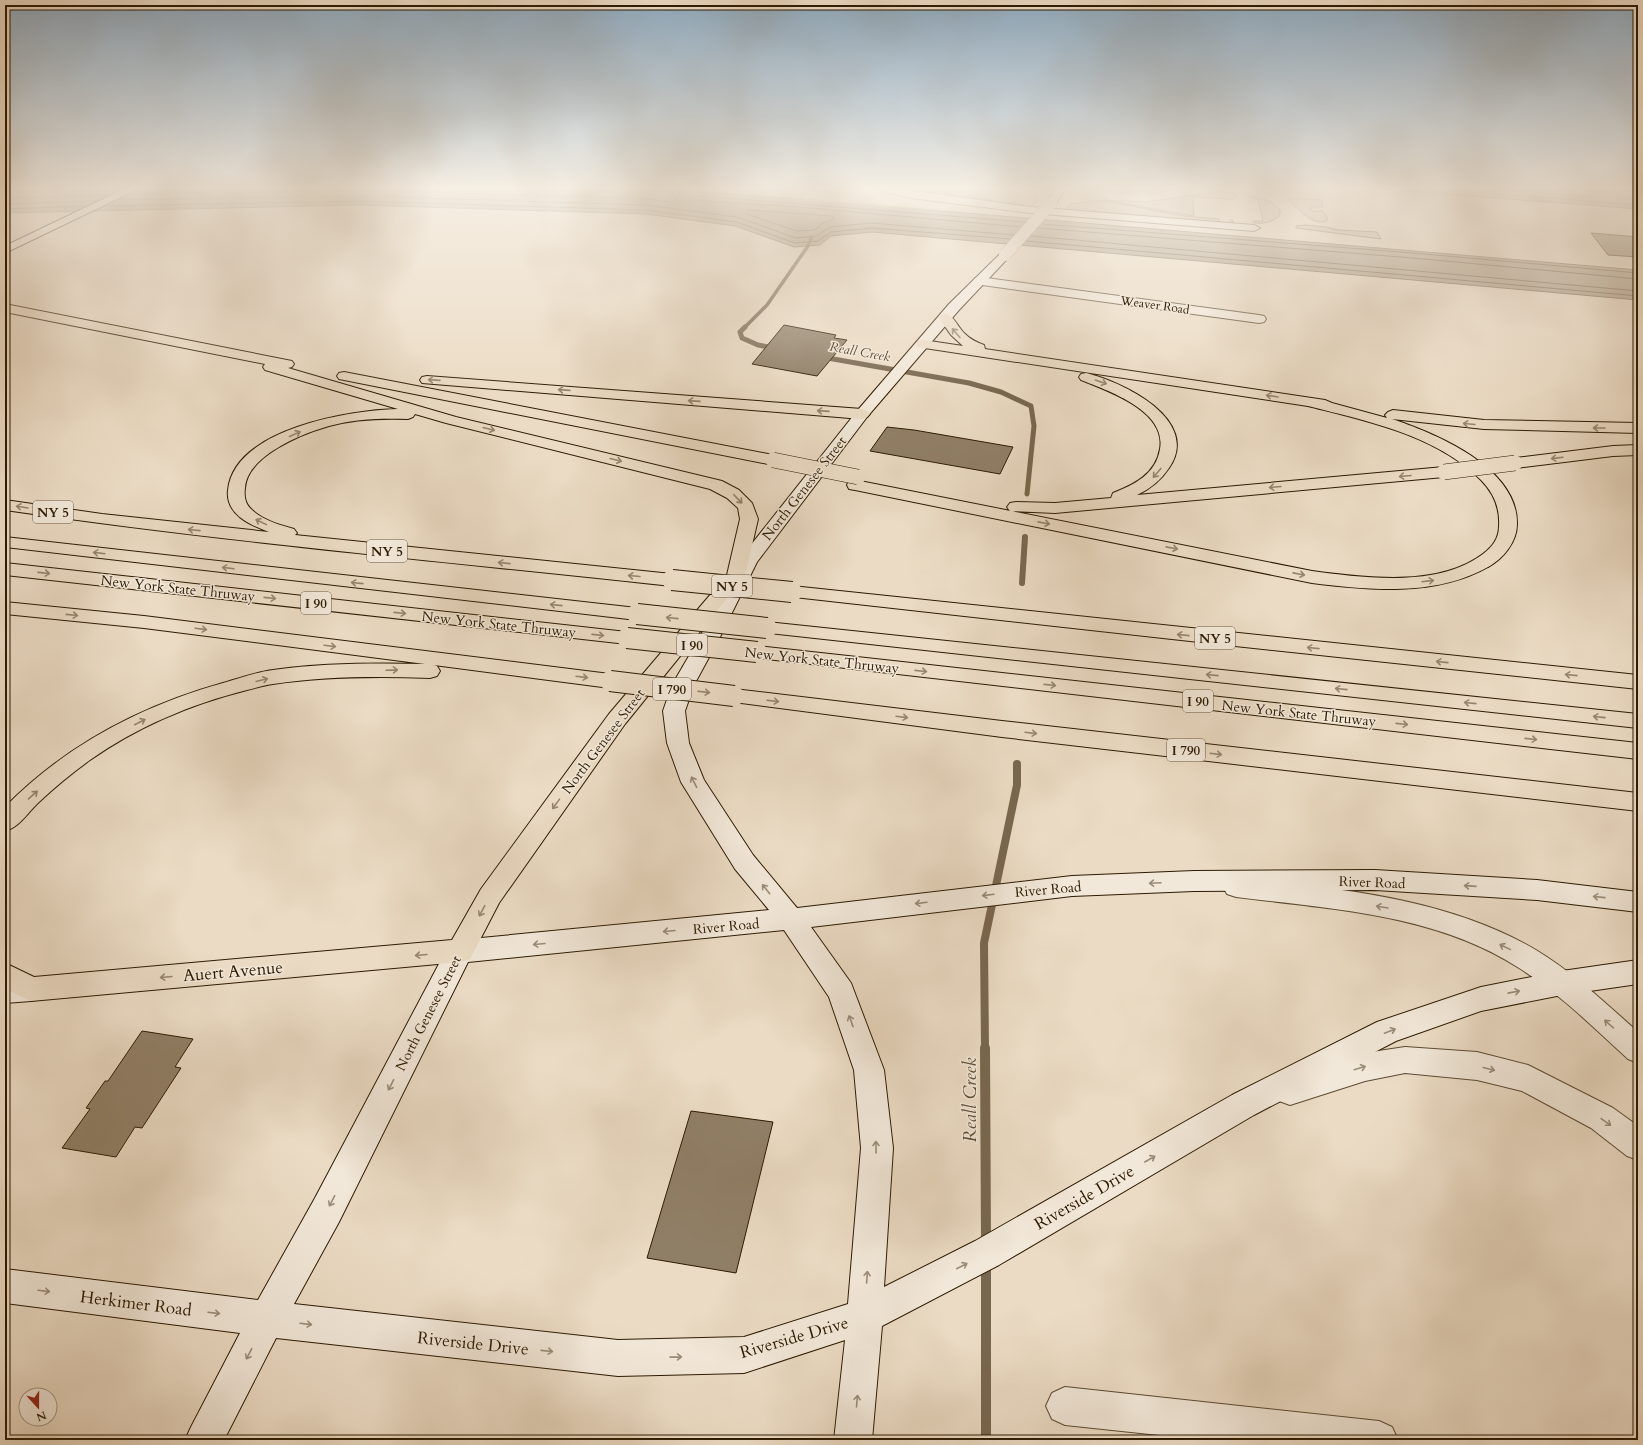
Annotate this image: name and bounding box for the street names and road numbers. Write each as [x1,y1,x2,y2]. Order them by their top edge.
street label: Weaver Road [1119,292,1191,318]
street label: North Genesee Street [758,432,851,544]
road number: NY 5 [33,501,73,523]
road number: NY 5 [367,540,407,562]
street label: New York State Thruway [100,571,257,606]
road number: NY 5 [712,575,752,597]
road number: I 90 [301,592,331,614]
street label: New York State Thruway [421,607,578,642]
road number: NY 5 [1195,627,1235,649]
road number: I 90 [677,634,707,656]
street label: New York State Thruway [744,643,901,678]
road number: I 790 [653,678,691,700]
street label: North Genesee Street [558,684,650,798]
road number: I 90 [1183,690,1213,712]
street label: New York State Thruway [1221,696,1378,731]
road number: I 790 [1167,739,1205,761]
street label: River Road [1338,872,1406,893]
street label: River Road [1014,877,1083,902]
street label: River Road [692,914,761,939]
street label: North Genesee Street [391,952,466,1074]
street label: Auert Avenue [182,956,284,987]
street label: Riverside Drive [1030,1159,1138,1235]
street label: Herkimer Road [79,1285,193,1322]
street label: Riverside Drive [737,1311,851,1364]
street label: Riverside Drive [416,1326,530,1361]

